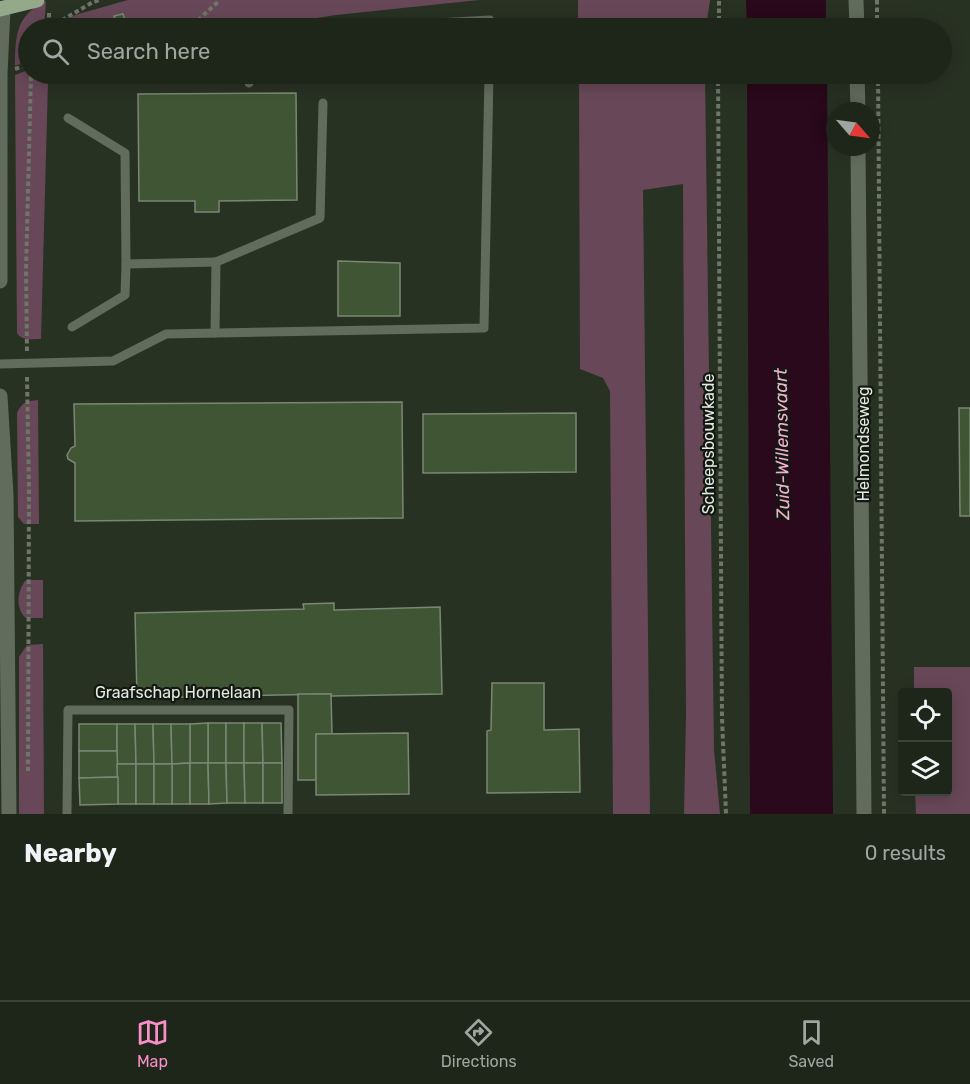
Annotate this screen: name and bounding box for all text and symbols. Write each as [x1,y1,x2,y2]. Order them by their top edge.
search box [18,18,952,84]
icon: search [39,35,72,68]
text: Search here [87,38,210,65]
north arrow [826,102,880,156]
water label: Zuid-Willemsvaart [770,367,794,521]
street label: Scheepsbouwkade [699,374,718,514]
street label: Helmondseweg [854,387,873,501]
street label: Graafschap Hornelaan [95,683,261,702]
map controls [898,688,952,796]
button: locate [898,688,952,742]
button: layers [898,742,952,796]
text: Nearby [24,838,117,869]
text: 0 results [865,841,946,865]
tab: Map [136,1016,169,1071]
tab: Directions [441,1016,517,1071]
tab: Saved [788,1016,834,1071]

